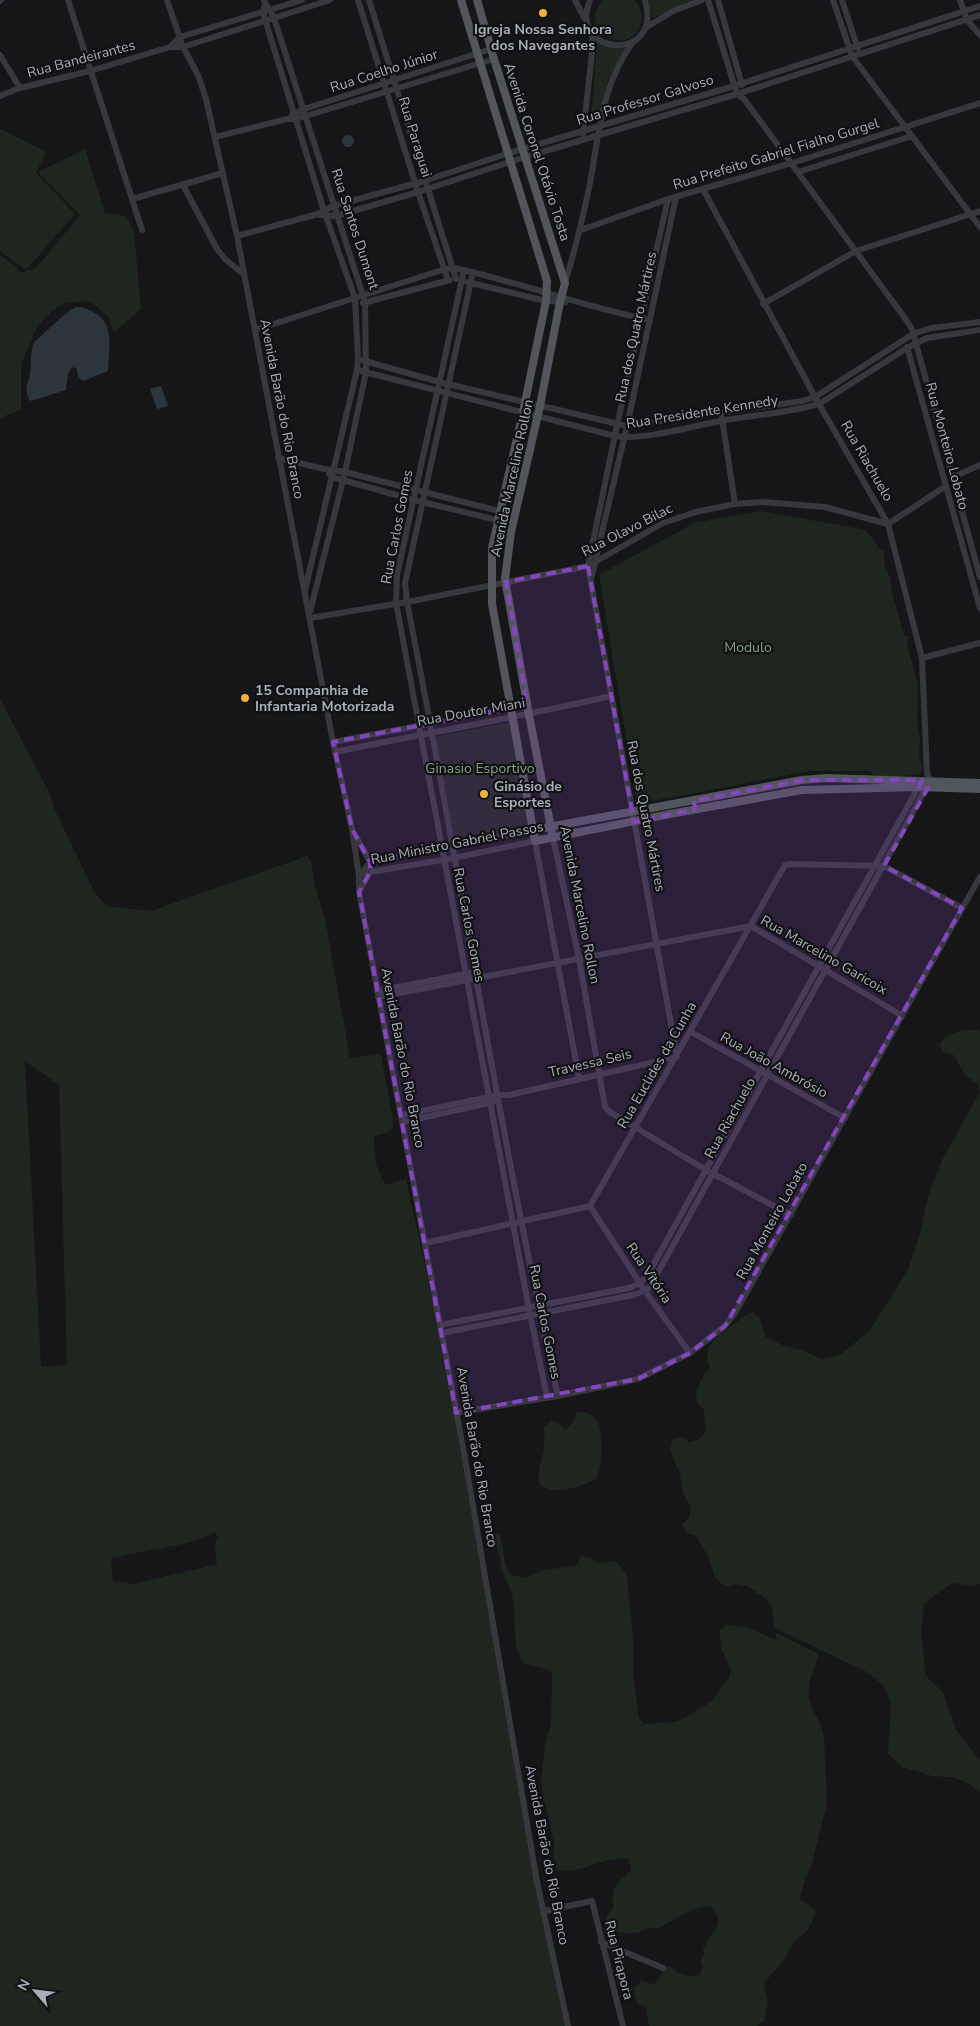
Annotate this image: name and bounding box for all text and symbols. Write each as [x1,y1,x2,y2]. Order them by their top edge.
marker: Igreja Nossa Senhora dos Navegantes [537,7,549,19]
place label: Igreja Nossa Senhora dos Navegantes [474,20,612,55]
street label: Rua Bandeirantes [25,35,137,83]
street label: Rua Coelho Júnior [328,45,440,97]
street label: Avenida Coronel Otávio Tosta [499,60,575,244]
street label: Rua Professor Galvoso [574,70,716,130]
street label: Rua Paraguai [394,94,436,180]
street label: Rua Prefeito Gabriel Fialho Gurgel [671,113,882,194]
street label: Rua Santos Dumont [326,166,384,292]
street label: Rua dos Quatro Mártires [611,250,661,404]
street label: Avenida Barão do Rio Branco [255,317,309,501]
street label: Rua Monteiro Lobato [921,380,973,512]
street label: Rua Presidente Kennedy [625,390,780,433]
street label: Avenida Marcelino Rollon [486,398,538,558]
street label: Rua Riachuelo [836,417,898,505]
street label: Rua Carlos Gomes [377,468,417,586]
street label: Rua Olavo Bilac [578,499,676,561]
park label: Modulo [724,638,772,657]
place label: 15 Companhia de Infantaria Motorizada [255,681,394,716]
marker: 15 Companhia de Infantaria Motorizada [239,692,251,704]
street label: Rua Doutor Miani [416,693,526,731]
street label: Rua dos Quatro Mártires [622,739,670,894]
park label: Ginasio Esportivo [425,759,535,778]
place label: Ginásio de Esportes [494,777,562,812]
marker: Ginásio de Esportes [478,788,490,800]
street label: Rua Ministro Gabriel Passos [369,817,545,869]
street label: Avenida Marcelino Rollon [555,824,605,986]
street label: Rua Carlos Gomes [449,866,489,984]
street label: Rua Marcelino Garicoix [757,911,892,999]
street label: Avenida Barão do Rio Branco [376,966,430,1150]
street label: Rua Euclides da Cunha [613,998,701,1132]
street label: Rua João Ambrósio [717,1028,831,1103]
street label: Travessa Seis [547,1044,634,1082]
street label: Rua Riachuelo [700,1074,760,1162]
street label: Rua Monteiro Lobato [732,1159,812,1283]
street label: Rua Vitória [622,1239,676,1307]
street label: Rua Carlos Gomes [525,1263,565,1381]
street label: Avenida Barão do Rio Branco [452,1365,502,1549]
street label: Avenida Barão do Rio Branco [520,1763,574,1947]
street label: Rua Pirapora [600,1918,638,2002]
north arrow [10,1966,60,2016]
text: N [13,1976,35,1994]

